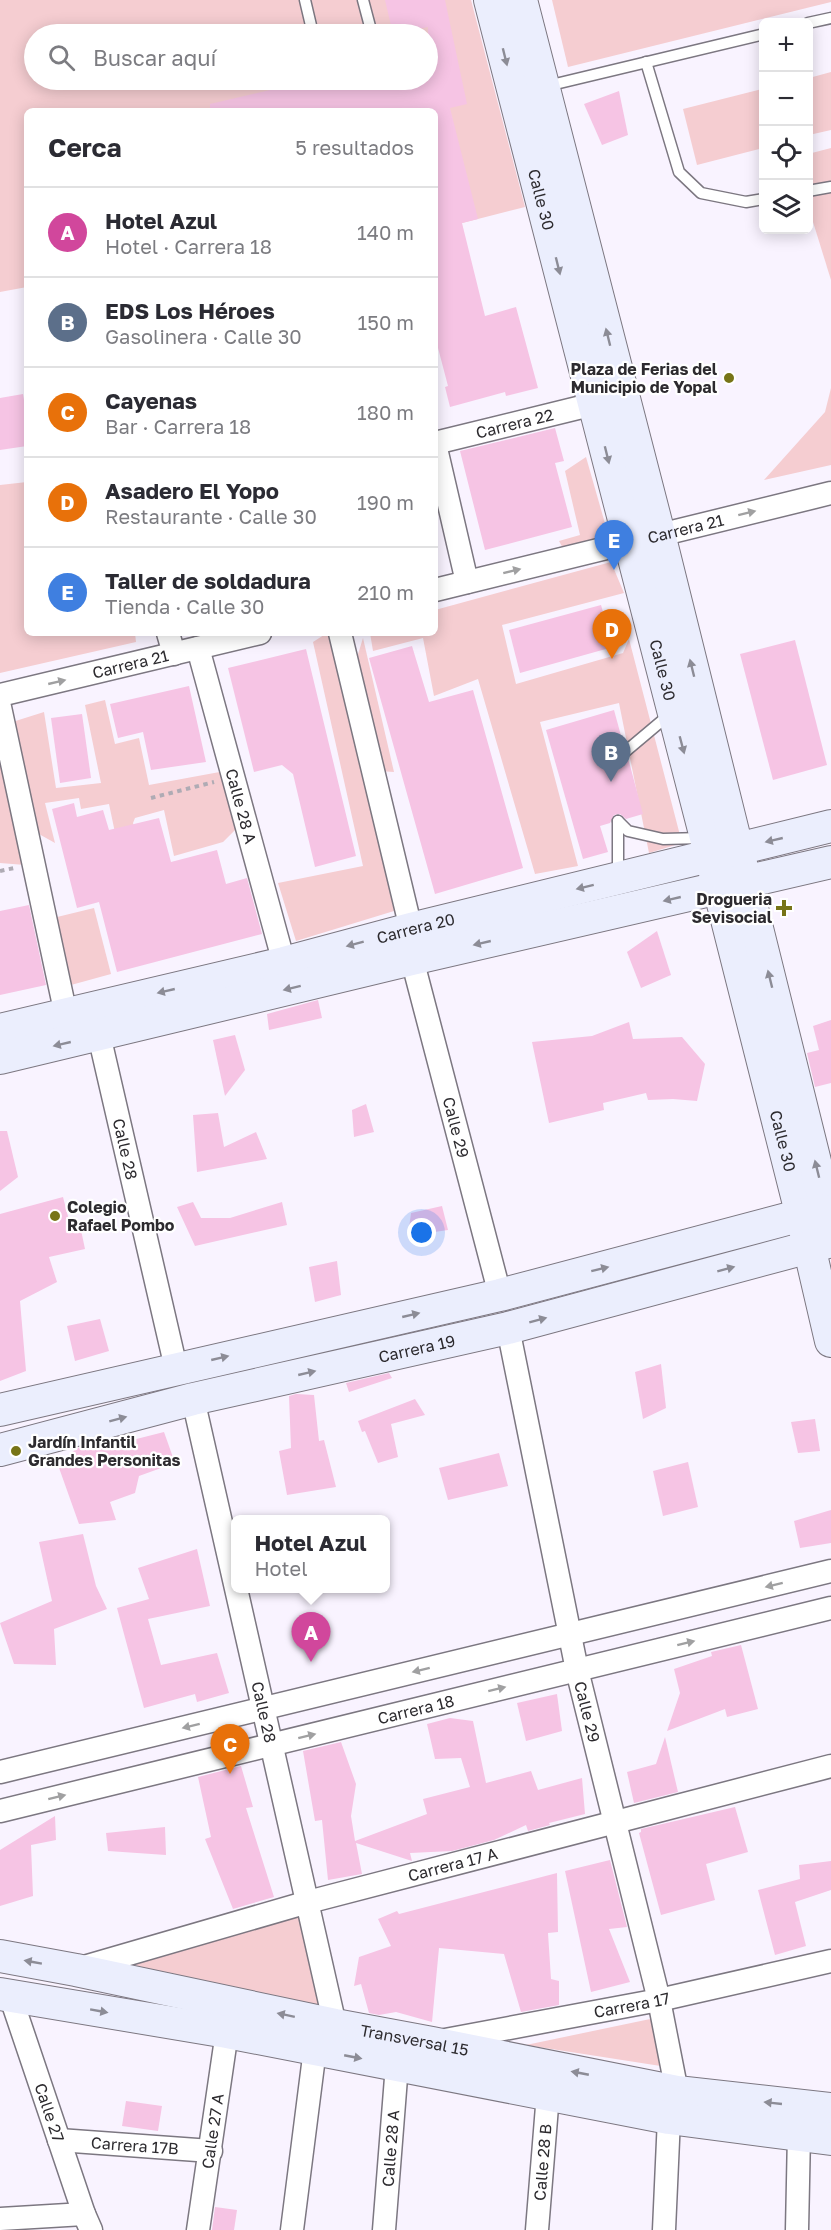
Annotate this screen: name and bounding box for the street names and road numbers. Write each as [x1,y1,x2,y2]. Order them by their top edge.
street label: Calle 30 [524,167,559,232]
street label: Carrera 22 [474,404,556,443]
street label: Carrera 21 [645,510,726,548]
street label: Calle 30 [645,637,680,703]
street label: Carrera 21 [90,645,171,683]
street label: Calle 28 A [221,766,261,846]
street label: Carrera 20 [374,909,457,948]
street label: Calle 29 [439,1095,474,1160]
street label: Calle 30 [766,1108,800,1174]
street label: Calle 28 [109,1116,142,1182]
street label: Carrera 19 [376,1330,457,1367]
street label: Calle 28 [247,1679,281,1745]
street label: Calle 29 [570,1679,605,1744]
street label: Carrera 18 [375,1690,456,1728]
street label: Carrera 17 A [406,1843,500,1886]
street label: Carrera 17 [592,1988,672,2022]
street label: Transversal 15 [359,2020,470,2060]
street label: Calle 27 [30,2080,69,2145]
street label: Calle 27 A [197,2092,228,2170]
street label: Calle 28 A [377,2109,403,2187]
street label: Calle 28 B [529,2123,556,2201]
street label: Carrera 17B [90,2132,179,2159]

